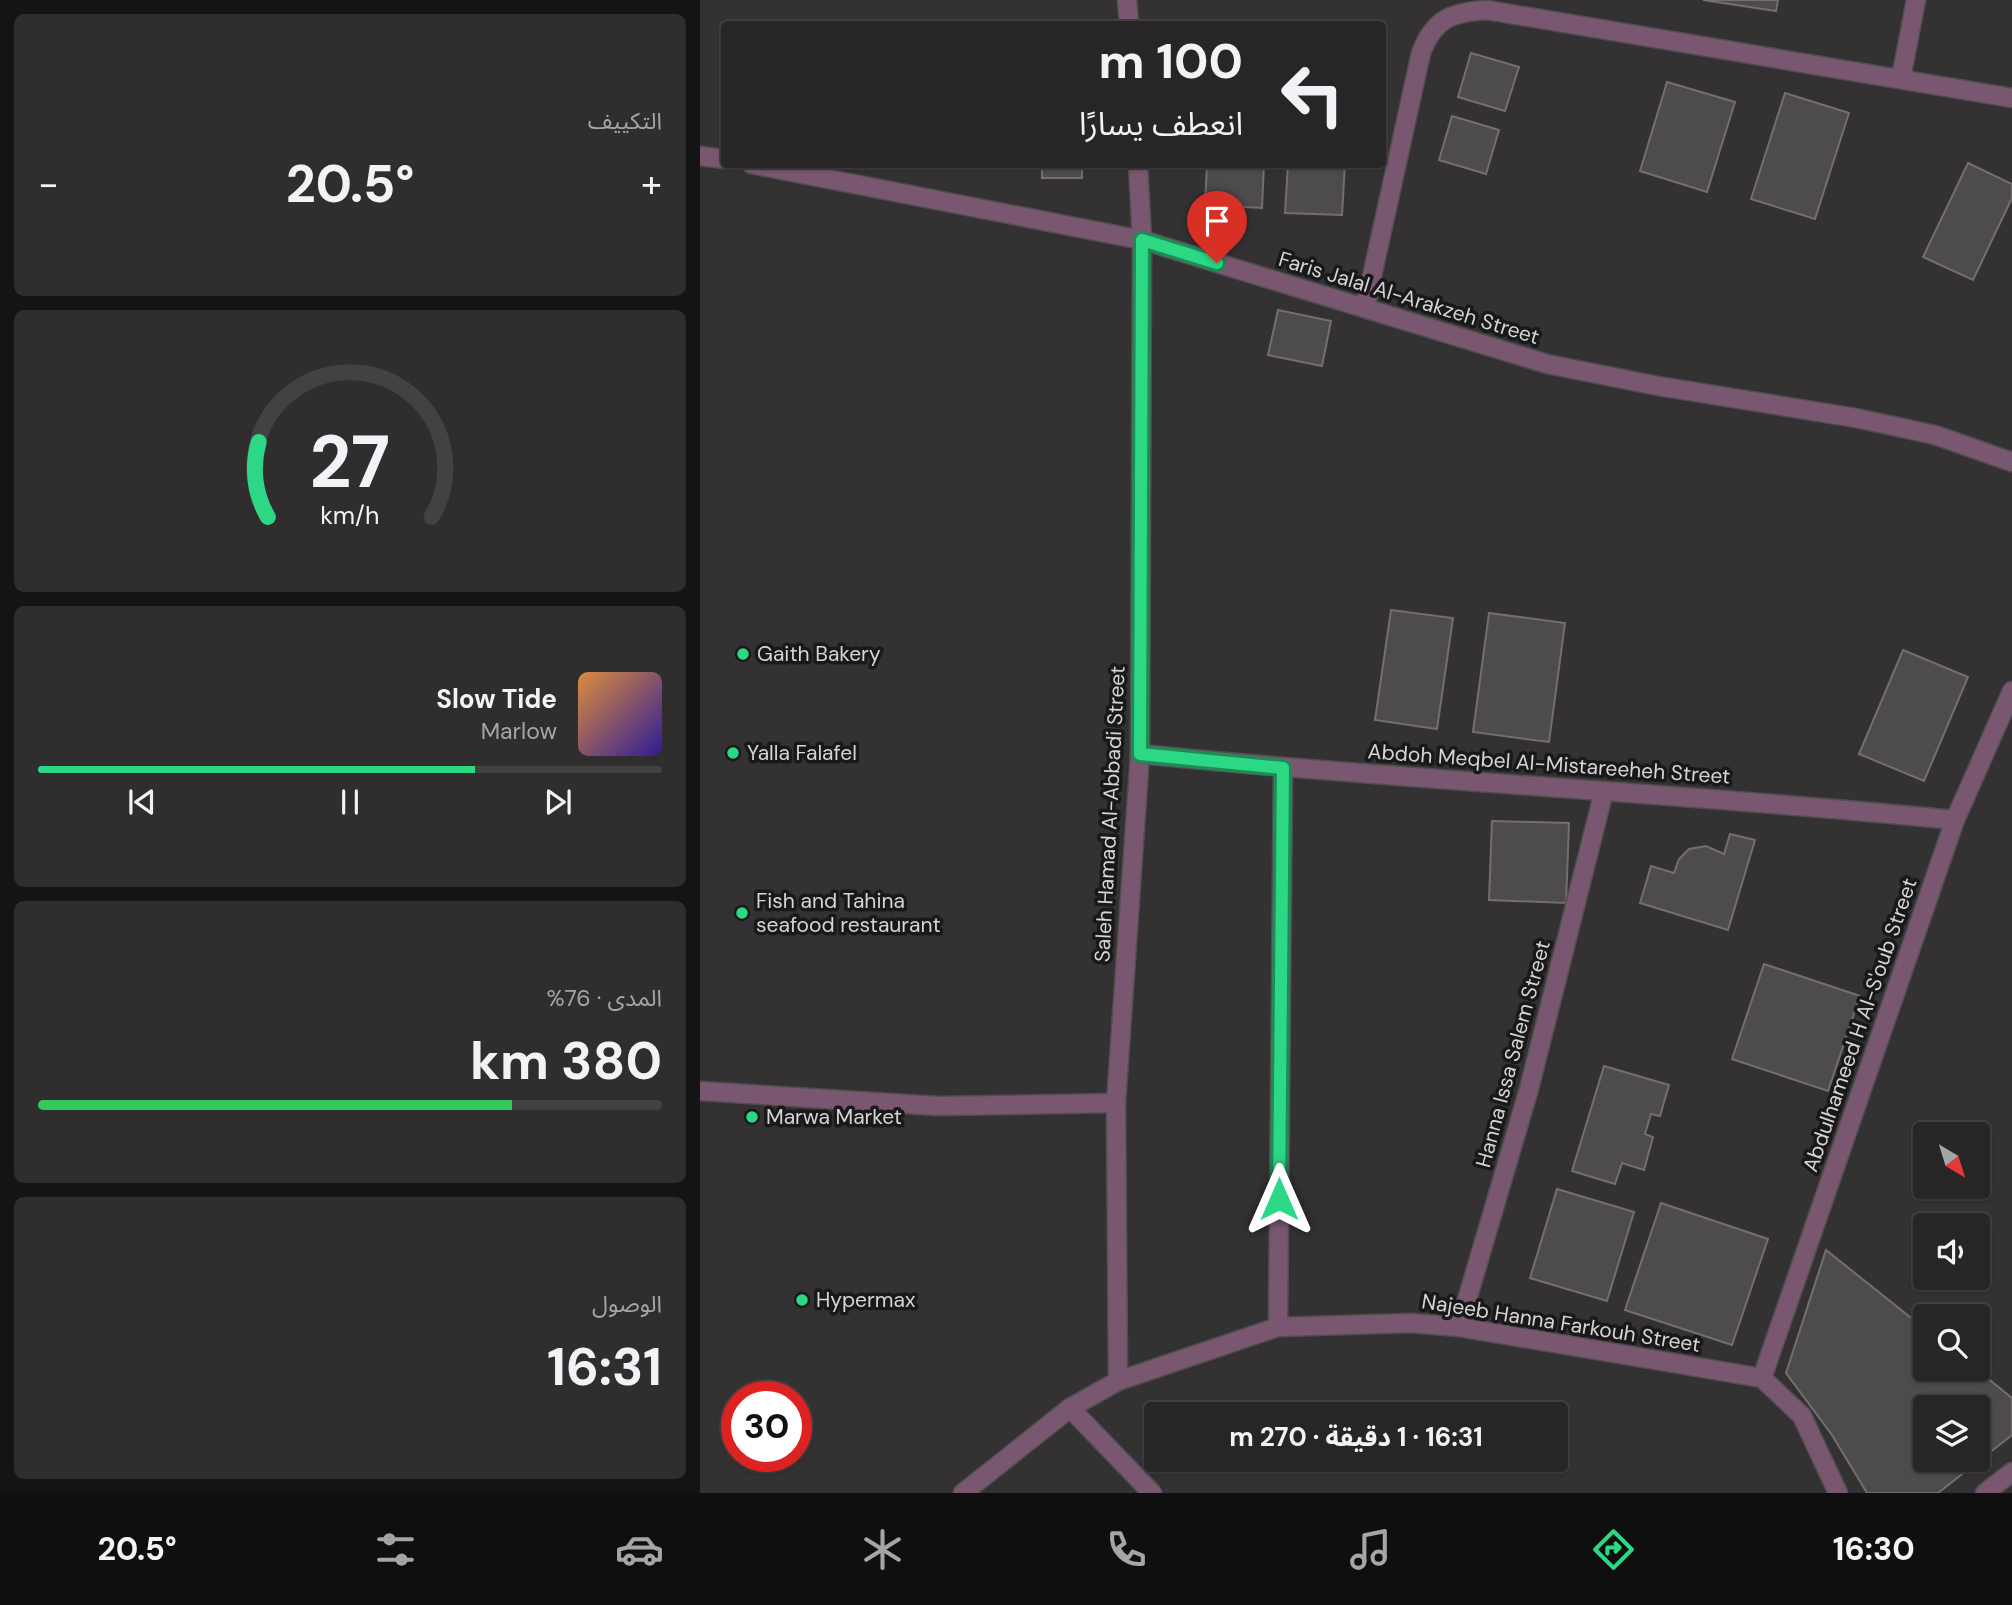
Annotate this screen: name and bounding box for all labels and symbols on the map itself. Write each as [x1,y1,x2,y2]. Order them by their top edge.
pin [1187,191,1247,263]
street label: Faris Jalal Al-Arakzeh Street [1275,245,1543,351]
place label: Gaith Bakery [757,640,881,668]
marker: Gaith Bakery [735,646,751,662]
street label: Saleh Hamad Al-Abbadi Street [1088,665,1132,963]
street label: Abdoh Meqbel Al-Mistareeheh Street [1367,737,1731,791]
place label: Yalla Falafel [747,739,857,767]
marker: Yalla Falafel [725,745,741,761]
street label: Abdulhameed H Al-S'oub Street [1796,874,1924,1176]
place label: Fish and Tahina seafood restaurant [756,887,941,939]
marker: Fish and Tahina seafood restaurant [734,905,750,921]
street label: Hanna Issa Salem Street [1469,937,1557,1171]
place label: Marwa Market [766,1103,902,1131]
marker: Marwa Market [744,1109,760,1125]
north arrow [1913,1122,1990,1199]
position arrow [1242,1162,1316,1236]
place label: Hypermax [816,1286,915,1314]
street label: Najeeb Hanna Farkouh Street [1420,1287,1702,1359]
marker: Hypermax [794,1292,810,1308]
speed limit sign: 30 [721,1381,812,1472]

